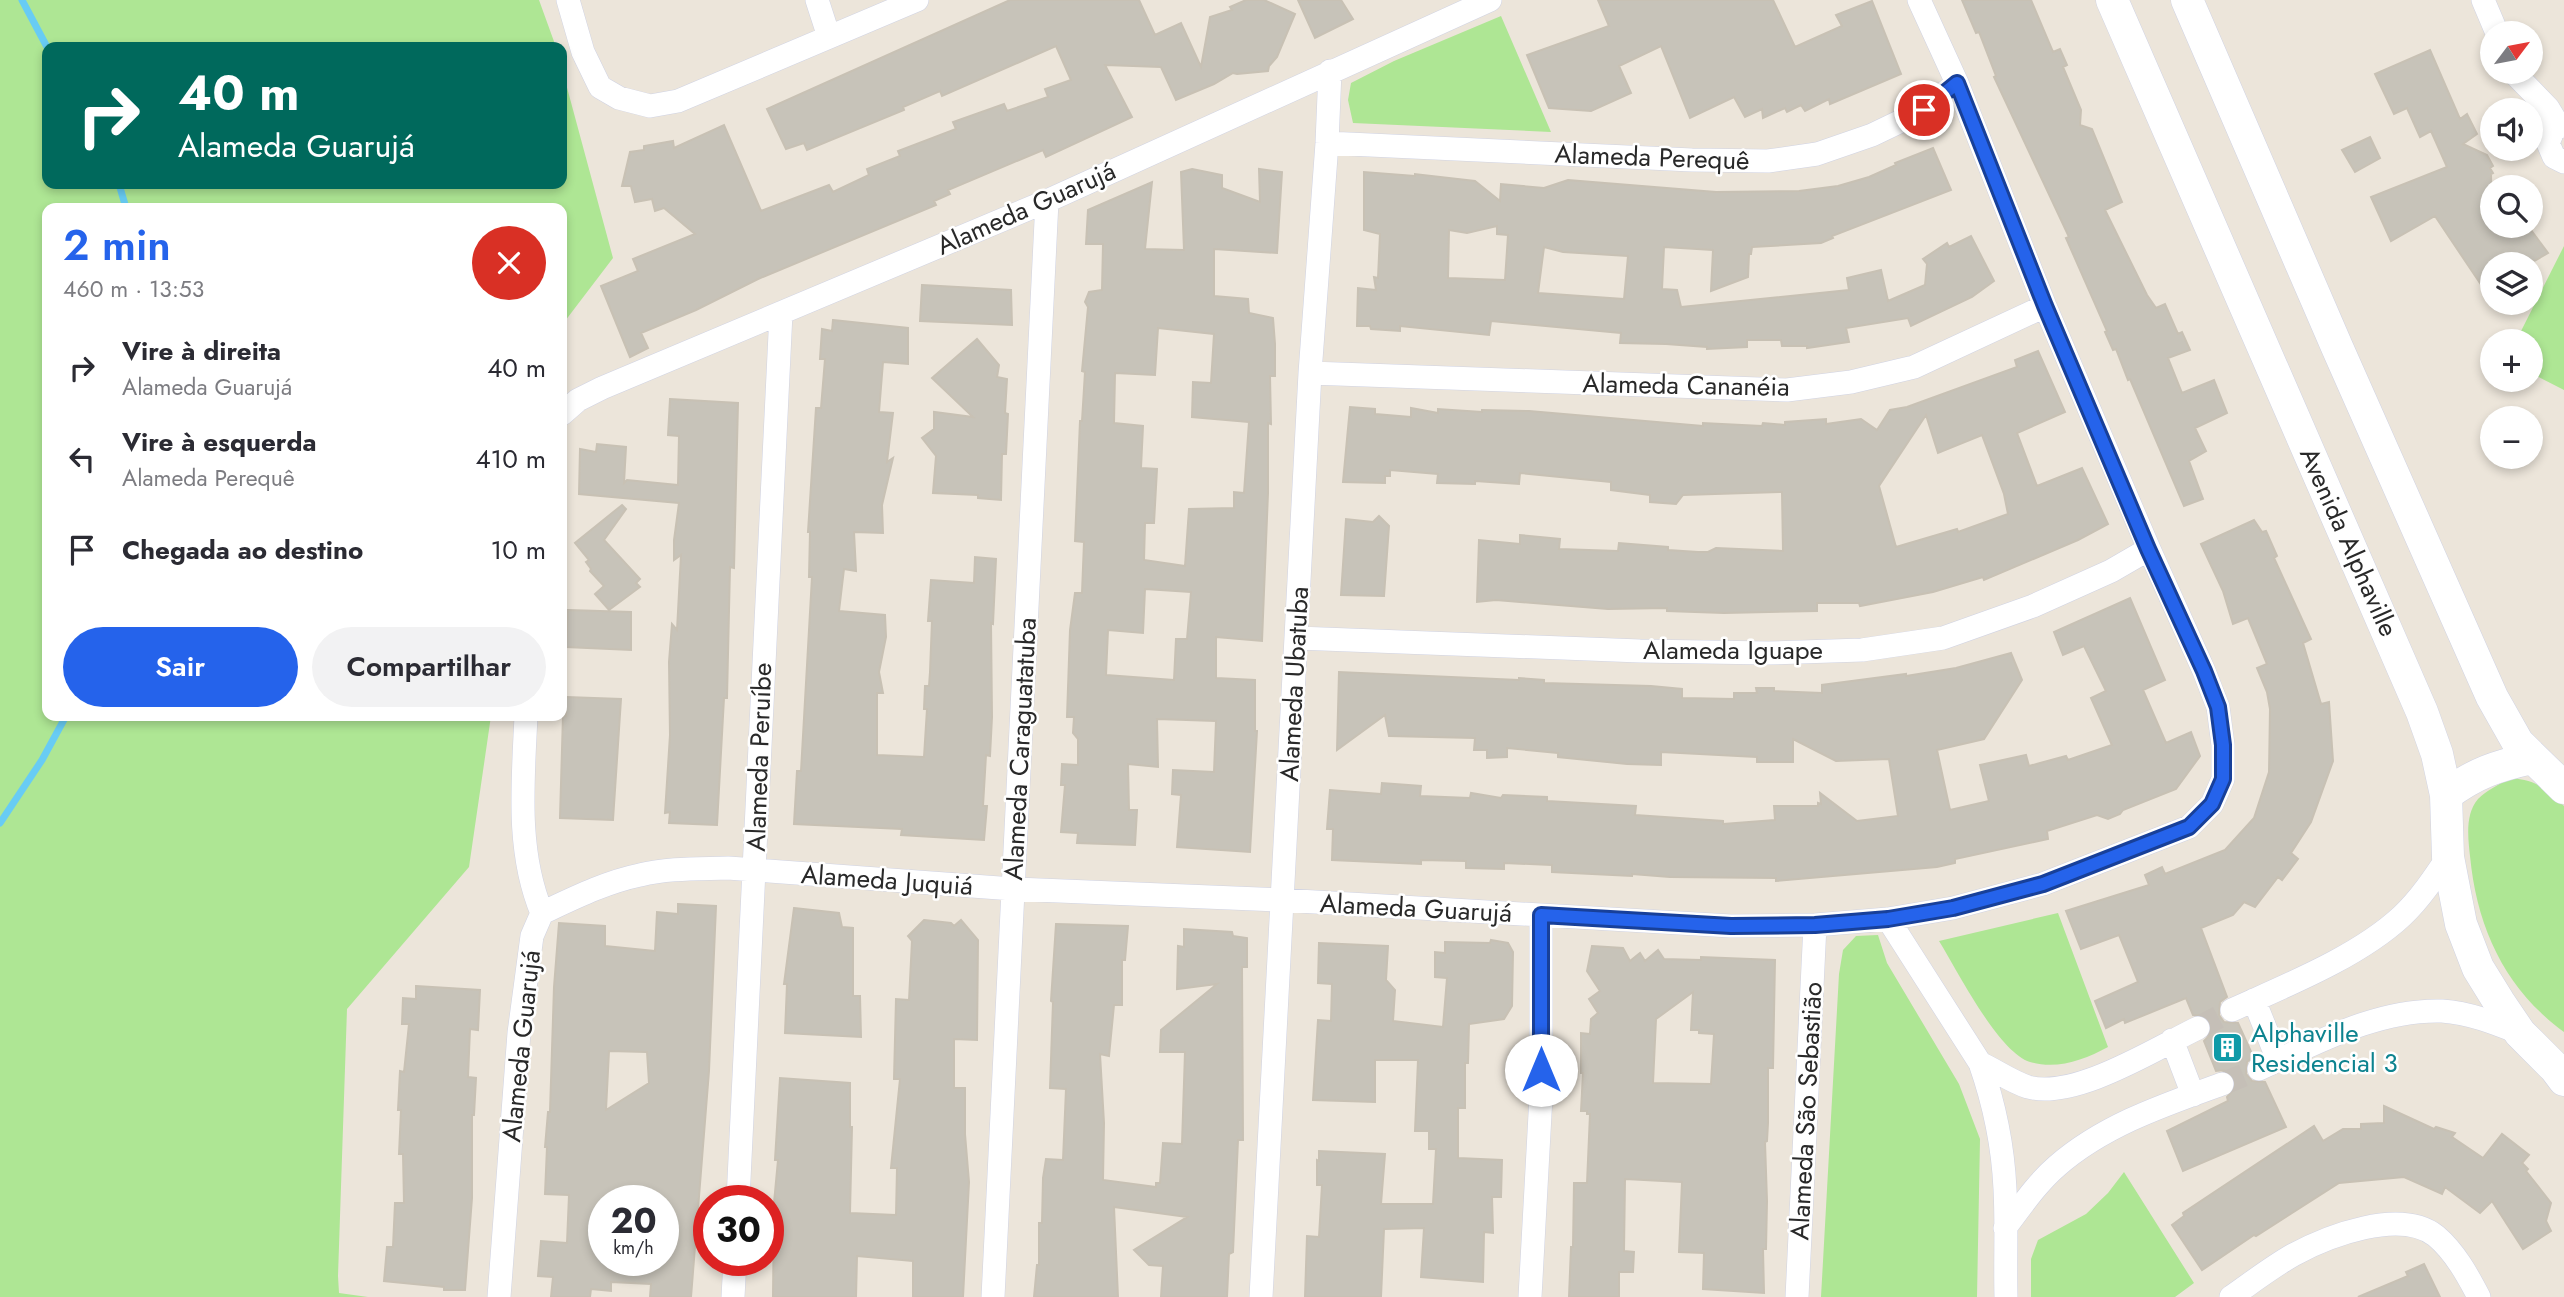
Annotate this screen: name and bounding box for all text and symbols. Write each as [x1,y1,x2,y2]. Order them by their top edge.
north arrow [2480,21,2543,84]
map controls [2480,21,2543,469]
text: 40 m [178,58,300,128]
icon: right [63,70,154,161]
pin [1894,80,1954,140]
icon: arrive [1905,91,1943,129]
button: sound [2480,98,2543,161]
text: Alameda Guarujá [178,123,415,169]
street label: Alameda Perequê [1554,135,1750,179]
street label: Alameda Guarujá [930,152,1122,264]
button: search [2480,175,2543,238]
text: 2 min [63,215,171,276]
button: close [472,226,546,300]
button: layers [2480,252,2543,315]
text: 460 m · 13:53 [63,272,204,306]
button: + [2480,329,2543,392]
text: Vire à direita [122,332,281,370]
icon: right [63,349,101,387]
text: 40 m [487,349,546,387]
street label: Alameda Cananéia [1582,364,1790,406]
text: Alameda Guarujá [122,370,292,404]
button: − [2480,406,2543,469]
text: Vire à esquerda [122,423,317,461]
icon: left [63,440,101,478]
text: 410 m [475,440,546,478]
street label: Avenida Alphaville [2290,441,2408,643]
text: Alameda Perequê [122,461,295,495]
icon: arrive [63,531,101,569]
text: Chegada ao destino [122,531,363,569]
text: 10 m [491,531,546,569]
street label: Alameda Ubatuba [1270,586,1318,782]
street label: Alameda Caraguatatuba [994,617,1046,881]
button: Sair [63,627,298,707]
button: Compartilhar [312,627,546,707]
street label: Alameda Iguape [1643,631,1823,669]
street label: Alameda Peruíbe [737,662,781,852]
street label: Alameda Juquiá [800,855,974,905]
street label: Alameda Guarujá [1319,884,1513,932]
street label: Alameda Guarujá [492,948,550,1144]
street label: Alameda São Sebastião [1780,981,1832,1241]
place label: Alphaville Residencial 3 [2251,1014,2398,1082]
building icon: Alphaville Residencial 3 [2211,1031,2245,1065]
position arrow [1504,1033,1578,1107]
speed limit sign: 30 [693,1185,784,1276]
text: 20 [610,1196,657,1246]
text: km/h [613,1235,654,1261]

